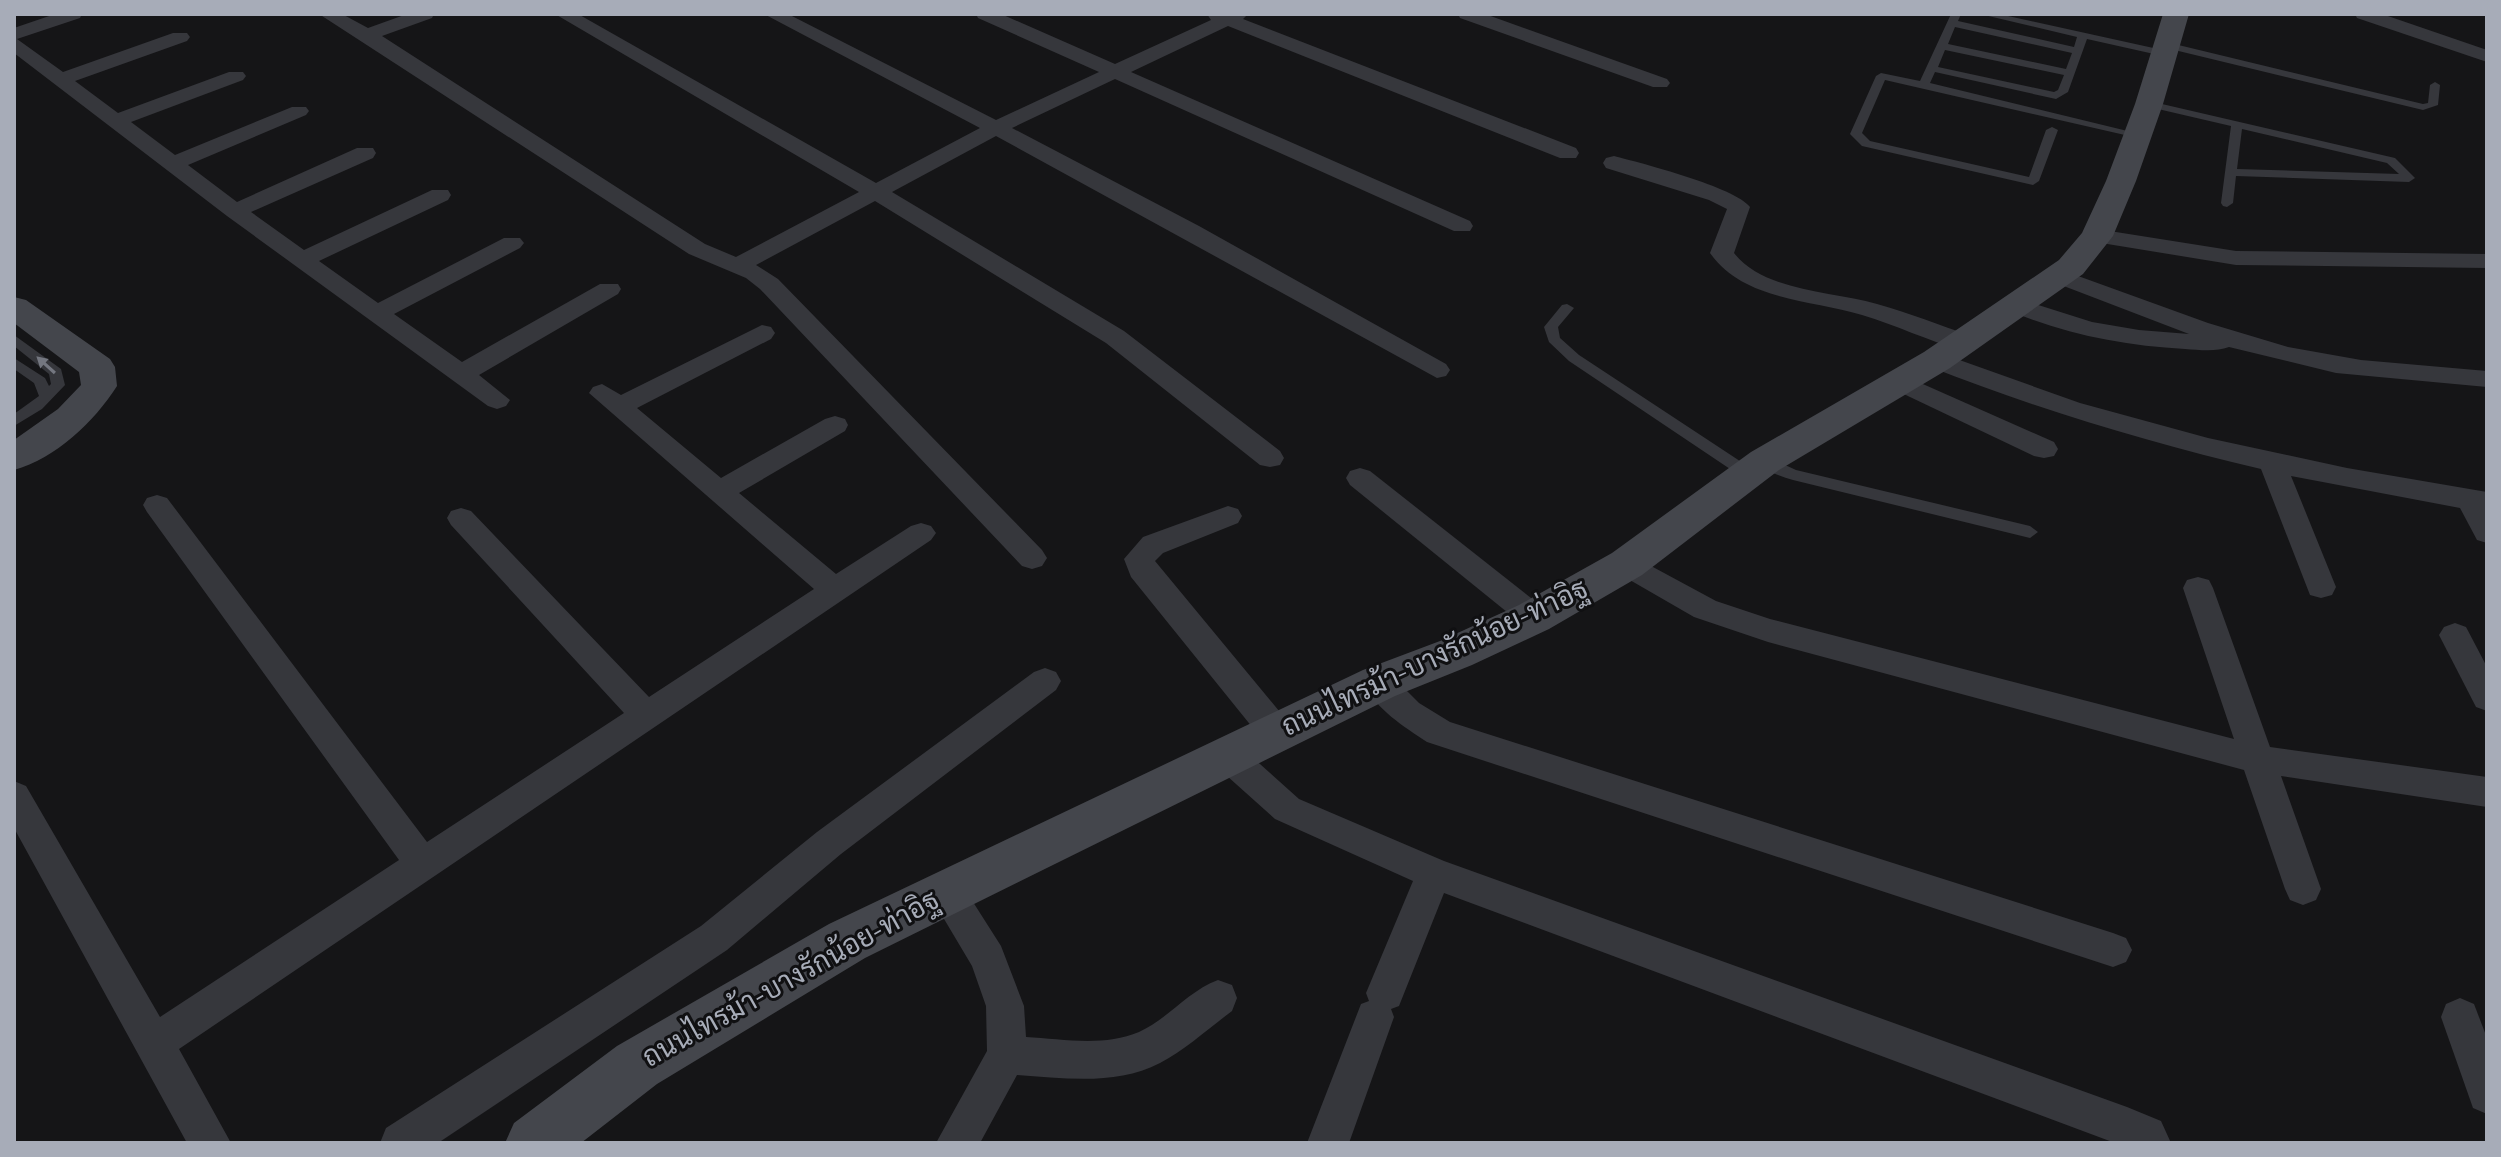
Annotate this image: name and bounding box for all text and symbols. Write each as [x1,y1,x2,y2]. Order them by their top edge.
one-way arrow [37,356,56,374]
street label: ถนนไทรม้า-บางรักน้อย-ท่าอิฐ [1275,569,1594,744]
street label: ถนนไทรม้า-บางรักน้อย-ท่าอิฐ [635,880,946,1075]

